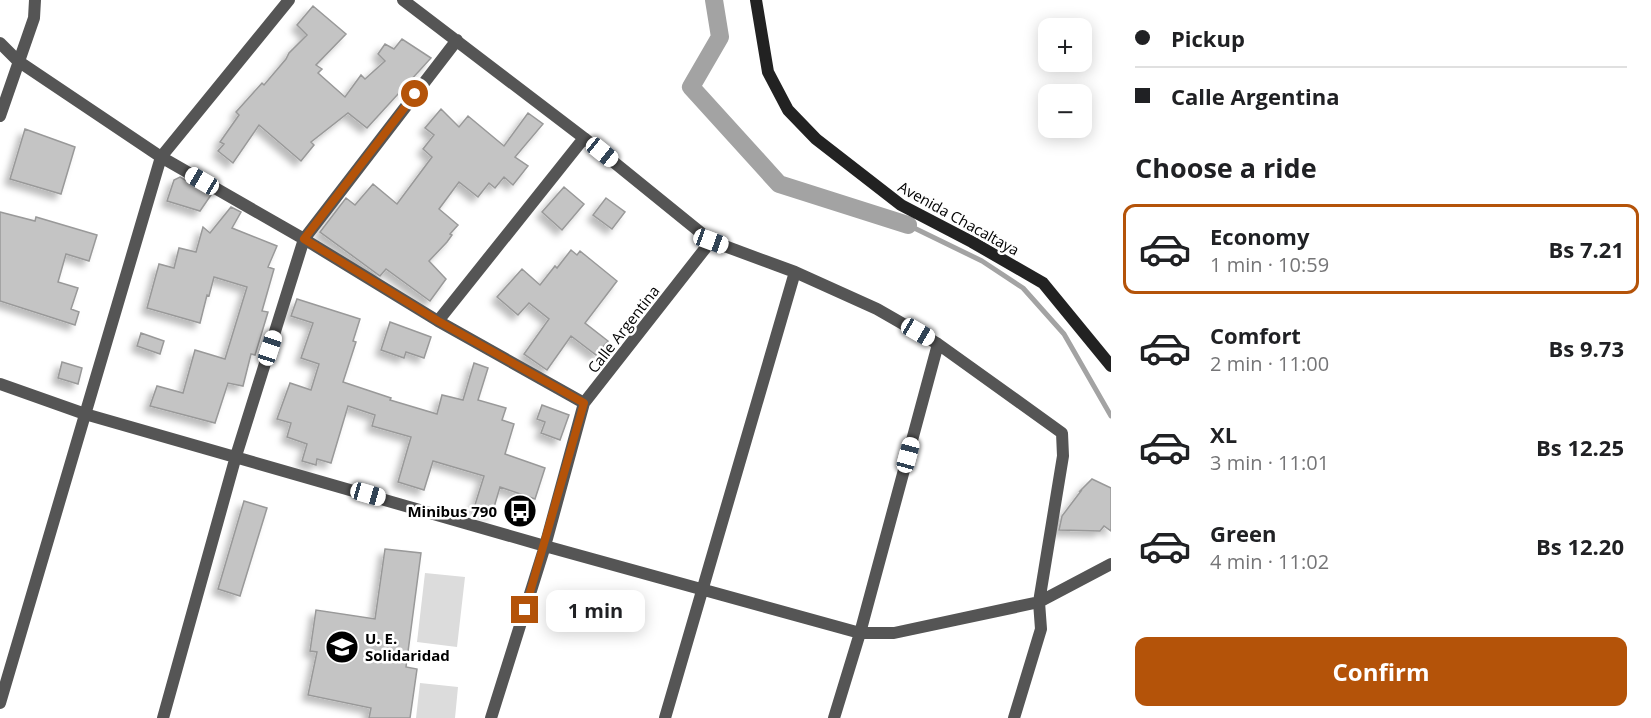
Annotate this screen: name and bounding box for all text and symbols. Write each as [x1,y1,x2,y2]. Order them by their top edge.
map controls [1038,18,1092,138]
button: + [1038,18,1092,72]
text: Pickup [1171,23,1245,53]
route start [401,80,428,107]
text: Calle Argentina [1171,81,1340,111]
button: − [1038,84,1092,138]
car [582,134,622,170]
text: Choose a ride [1135,149,1317,186]
car [182,164,222,198]
street label: Avenida Chacaltaya [895,176,1023,260]
text: Economy [1210,221,1309,251]
icon: car [1138,222,1192,276]
car [691,226,731,256]
text: Bs 7.21 [1549,234,1624,264]
text: 1 min · 10:59 [1210,251,1329,278]
street label: Calle Argentina [583,281,663,377]
car [898,315,938,349]
text: Comfort [1210,320,1301,350]
icon: car [1138,321,1192,375]
car [256,328,284,368]
text: Bs 9.73 [1549,333,1624,363]
text: 2 min · 11:00 [1210,350,1329,377]
text: XL [1210,419,1237,449]
icon: car [1138,420,1192,474]
text: Bs 12.25 [1536,432,1624,462]
car [895,435,921,475]
text: 3 min · 11:01 [1210,449,1329,476]
car [348,480,388,508]
bus stop icon: Minibus 790 [502,493,538,529]
place label: Minibus 790 [407,501,497,521]
text: Green [1210,518,1276,548]
icon: car [1138,519,1192,573]
text: Bs 12.20 [1536,531,1624,561]
text: 4 min · 11:02 [1210,548,1329,575]
callout: 1 min [546,589,645,631]
route end [511,596,538,623]
text: 1 min [568,597,623,624]
place label: U. E. Solidaridad [365,628,450,665]
school or university icon: U. E. Solidaridad [324,629,360,665]
button: Confirm [1135,637,1627,706]

